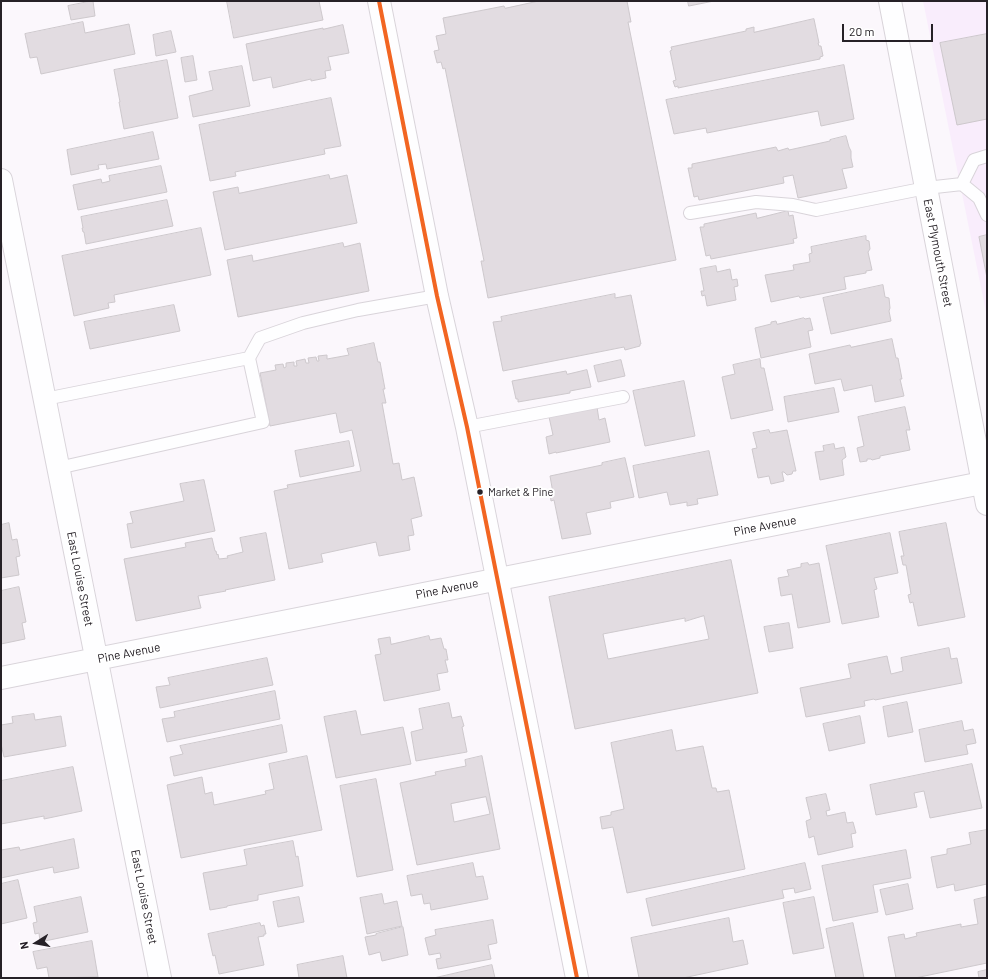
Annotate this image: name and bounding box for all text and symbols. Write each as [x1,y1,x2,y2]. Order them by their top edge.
scale bar [844,16,935,42]
text: 20 m [849,24,875,38]
street label: East Plymouth Street [920,198,956,308]
place label: Market & Pine [488,485,553,499]
marker: Market & Pine [475,487,485,497]
street label: Pine Avenue [732,513,798,539]
street label: East Louise Street [64,530,96,628]
street label: Pine Avenue [414,576,480,602]
street label: Pine Avenue [96,640,162,666]
street label: East Louise Street [128,848,160,946]
north arrow [16,923,56,963]
text: N [17,941,31,950]

